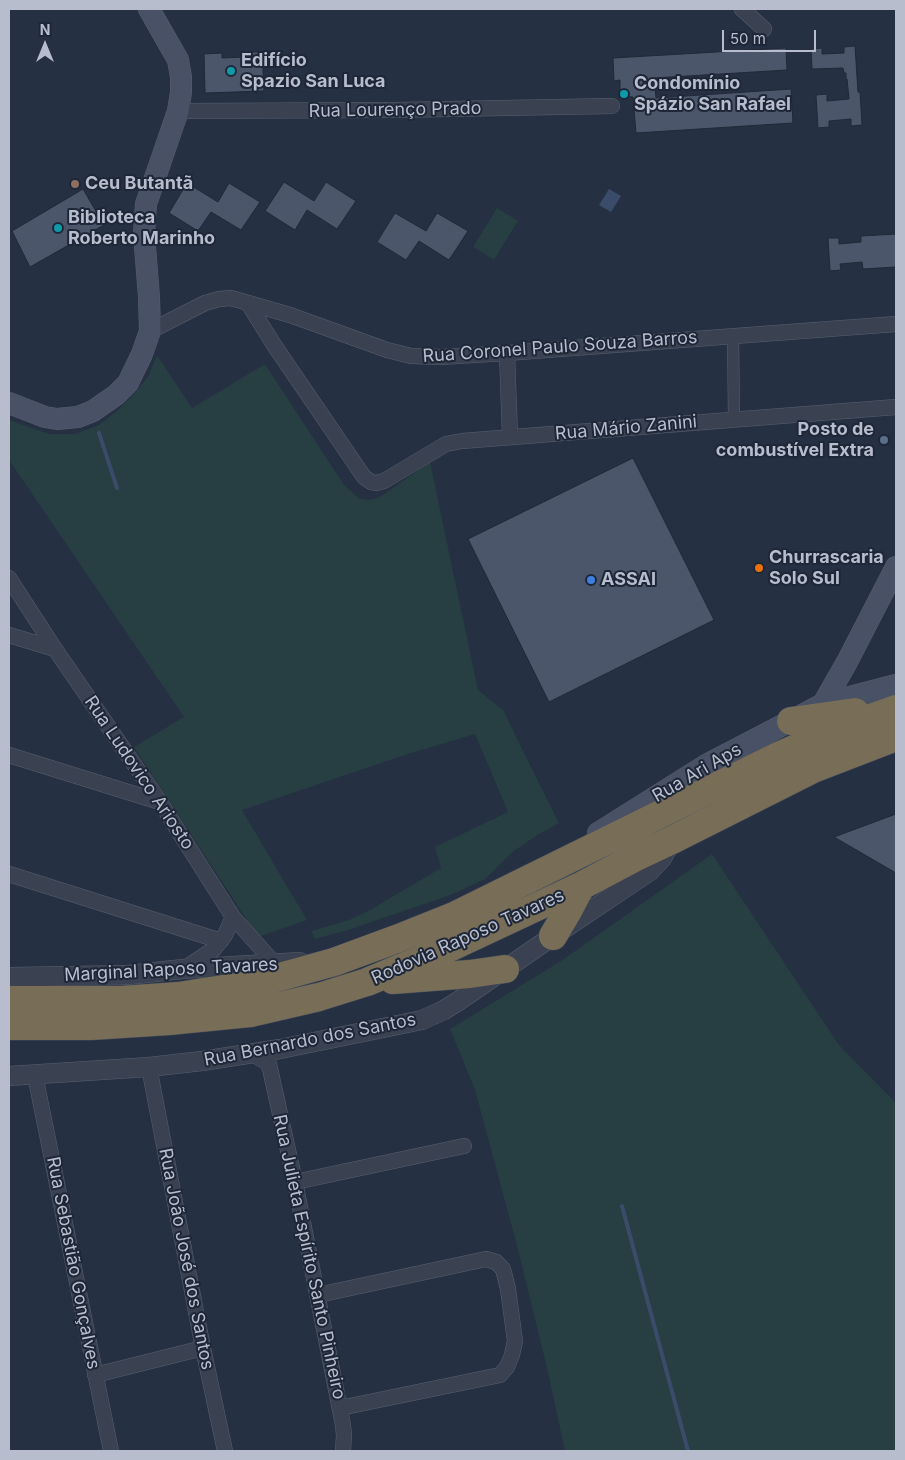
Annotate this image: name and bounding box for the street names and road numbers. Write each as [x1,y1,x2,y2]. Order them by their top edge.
street label: Rua Lourenço Prado [308,98,482,122]
street label: Rua Coronel Paulo Souza Barros [422,327,698,367]
street label: Rua Mário Zanini [554,411,698,445]
street label: Rua Ludovico Ariosto [79,692,199,854]
street label: Rua Ari Aps [649,739,745,807]
street label: Rodovia Raposo Tavares [368,885,568,989]
street label: Marginal Raposo Tavares [64,954,278,986]
street label: Rua Bernardo dos Santos [202,1009,418,1071]
street label: Rua Julieta Espírito Santo Pinheiro [268,1113,350,1401]
street label: Rua João José dos Santos [154,1146,218,1372]
street label: Rua Sebastião Gonçalves [42,1155,104,1371]

